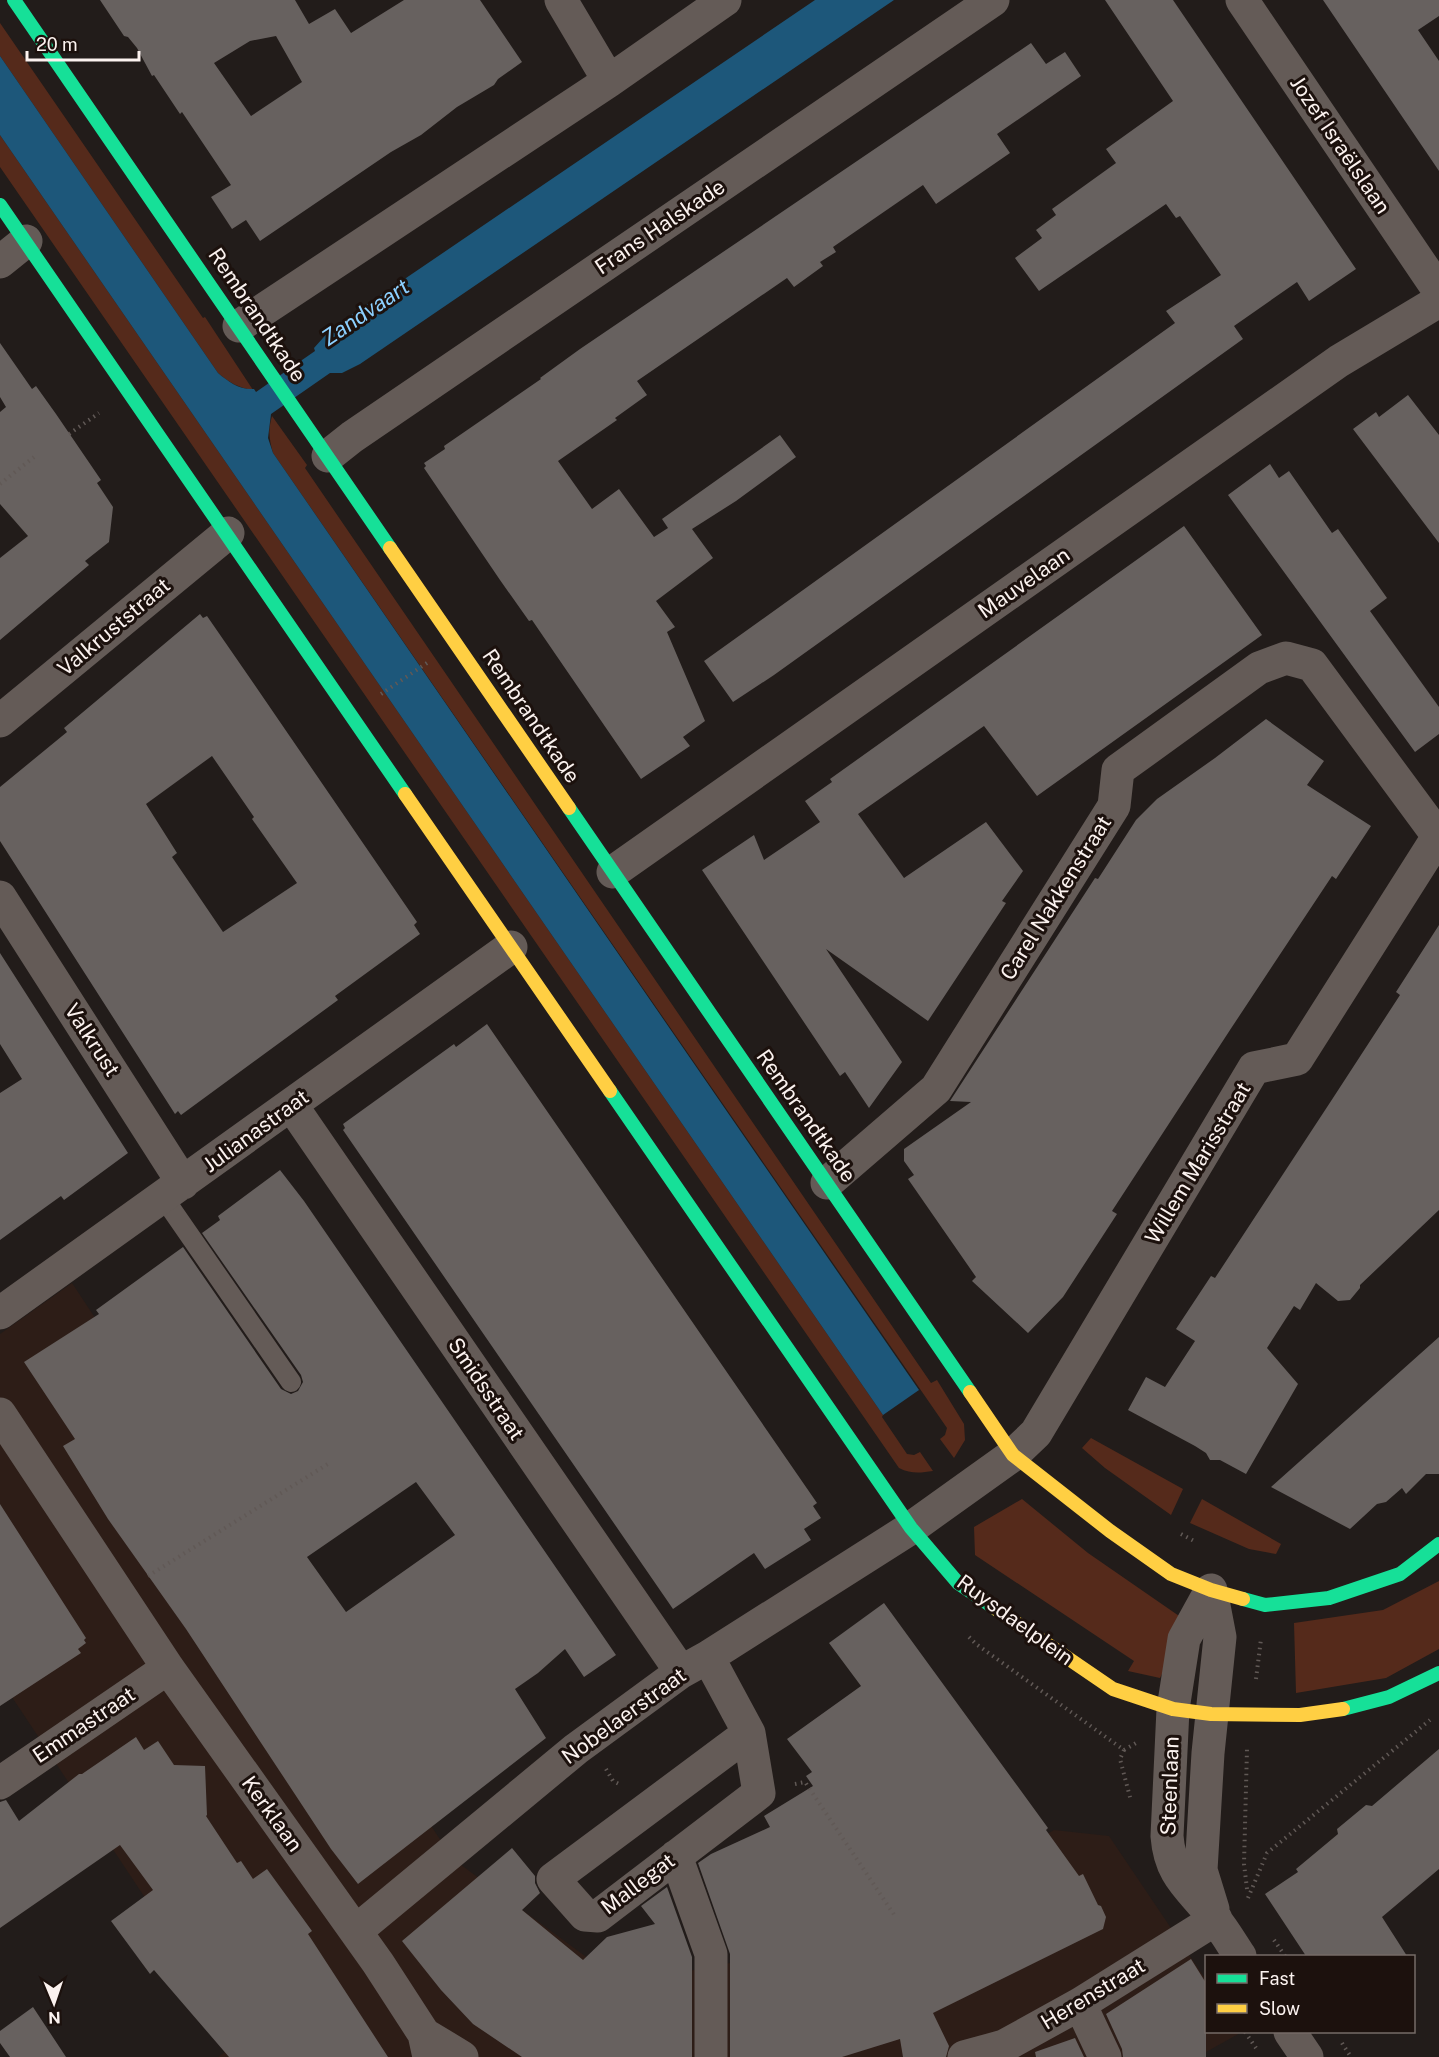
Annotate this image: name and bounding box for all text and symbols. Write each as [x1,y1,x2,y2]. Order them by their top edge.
scale bar [27,24,140,62]
text: 20 m [36,34,78,55]
street label: Jozef Israëlslaan [1285,71,1396,218]
street label: Frans Halskade [590,174,729,279]
street label: Rembrandtkade [203,243,311,386]
water label: Zandvaart [316,273,414,351]
street label: Mauvelaan [973,542,1074,623]
street label: Valkruststraat [52,572,175,681]
street label: Rembrandtkade [477,644,585,787]
street label: Carel Nakkenstraat [995,811,1116,984]
street label: Valkrust [60,999,125,1081]
street label: Rembrandtkade [751,1045,861,1187]
street label: Willem Marisstraat [1140,1078,1256,1248]
street label: Julianastraat [198,1084,313,1177]
street label: Smidsstraat [443,1333,530,1445]
street label: Ruysdaelplein [952,1569,1078,1670]
street label: Nobelaerstraat [557,1662,691,1769]
street label: Emmastraat [28,1681,140,1768]
street label: Steenlaan [1155,1736,1184,1836]
street label: Kerklaan [237,1771,308,1856]
street label: Mallegat [596,1848,680,1919]
street label: Herenstraat [1036,1953,1149,2034]
legend [1205,1955,1415,2033]
text: Fast [1259,1968,1295,1989]
north arrow [24,1973,84,2033]
text: Slow [1259,1998,1300,2019]
text: N [48,2008,61,2027]

